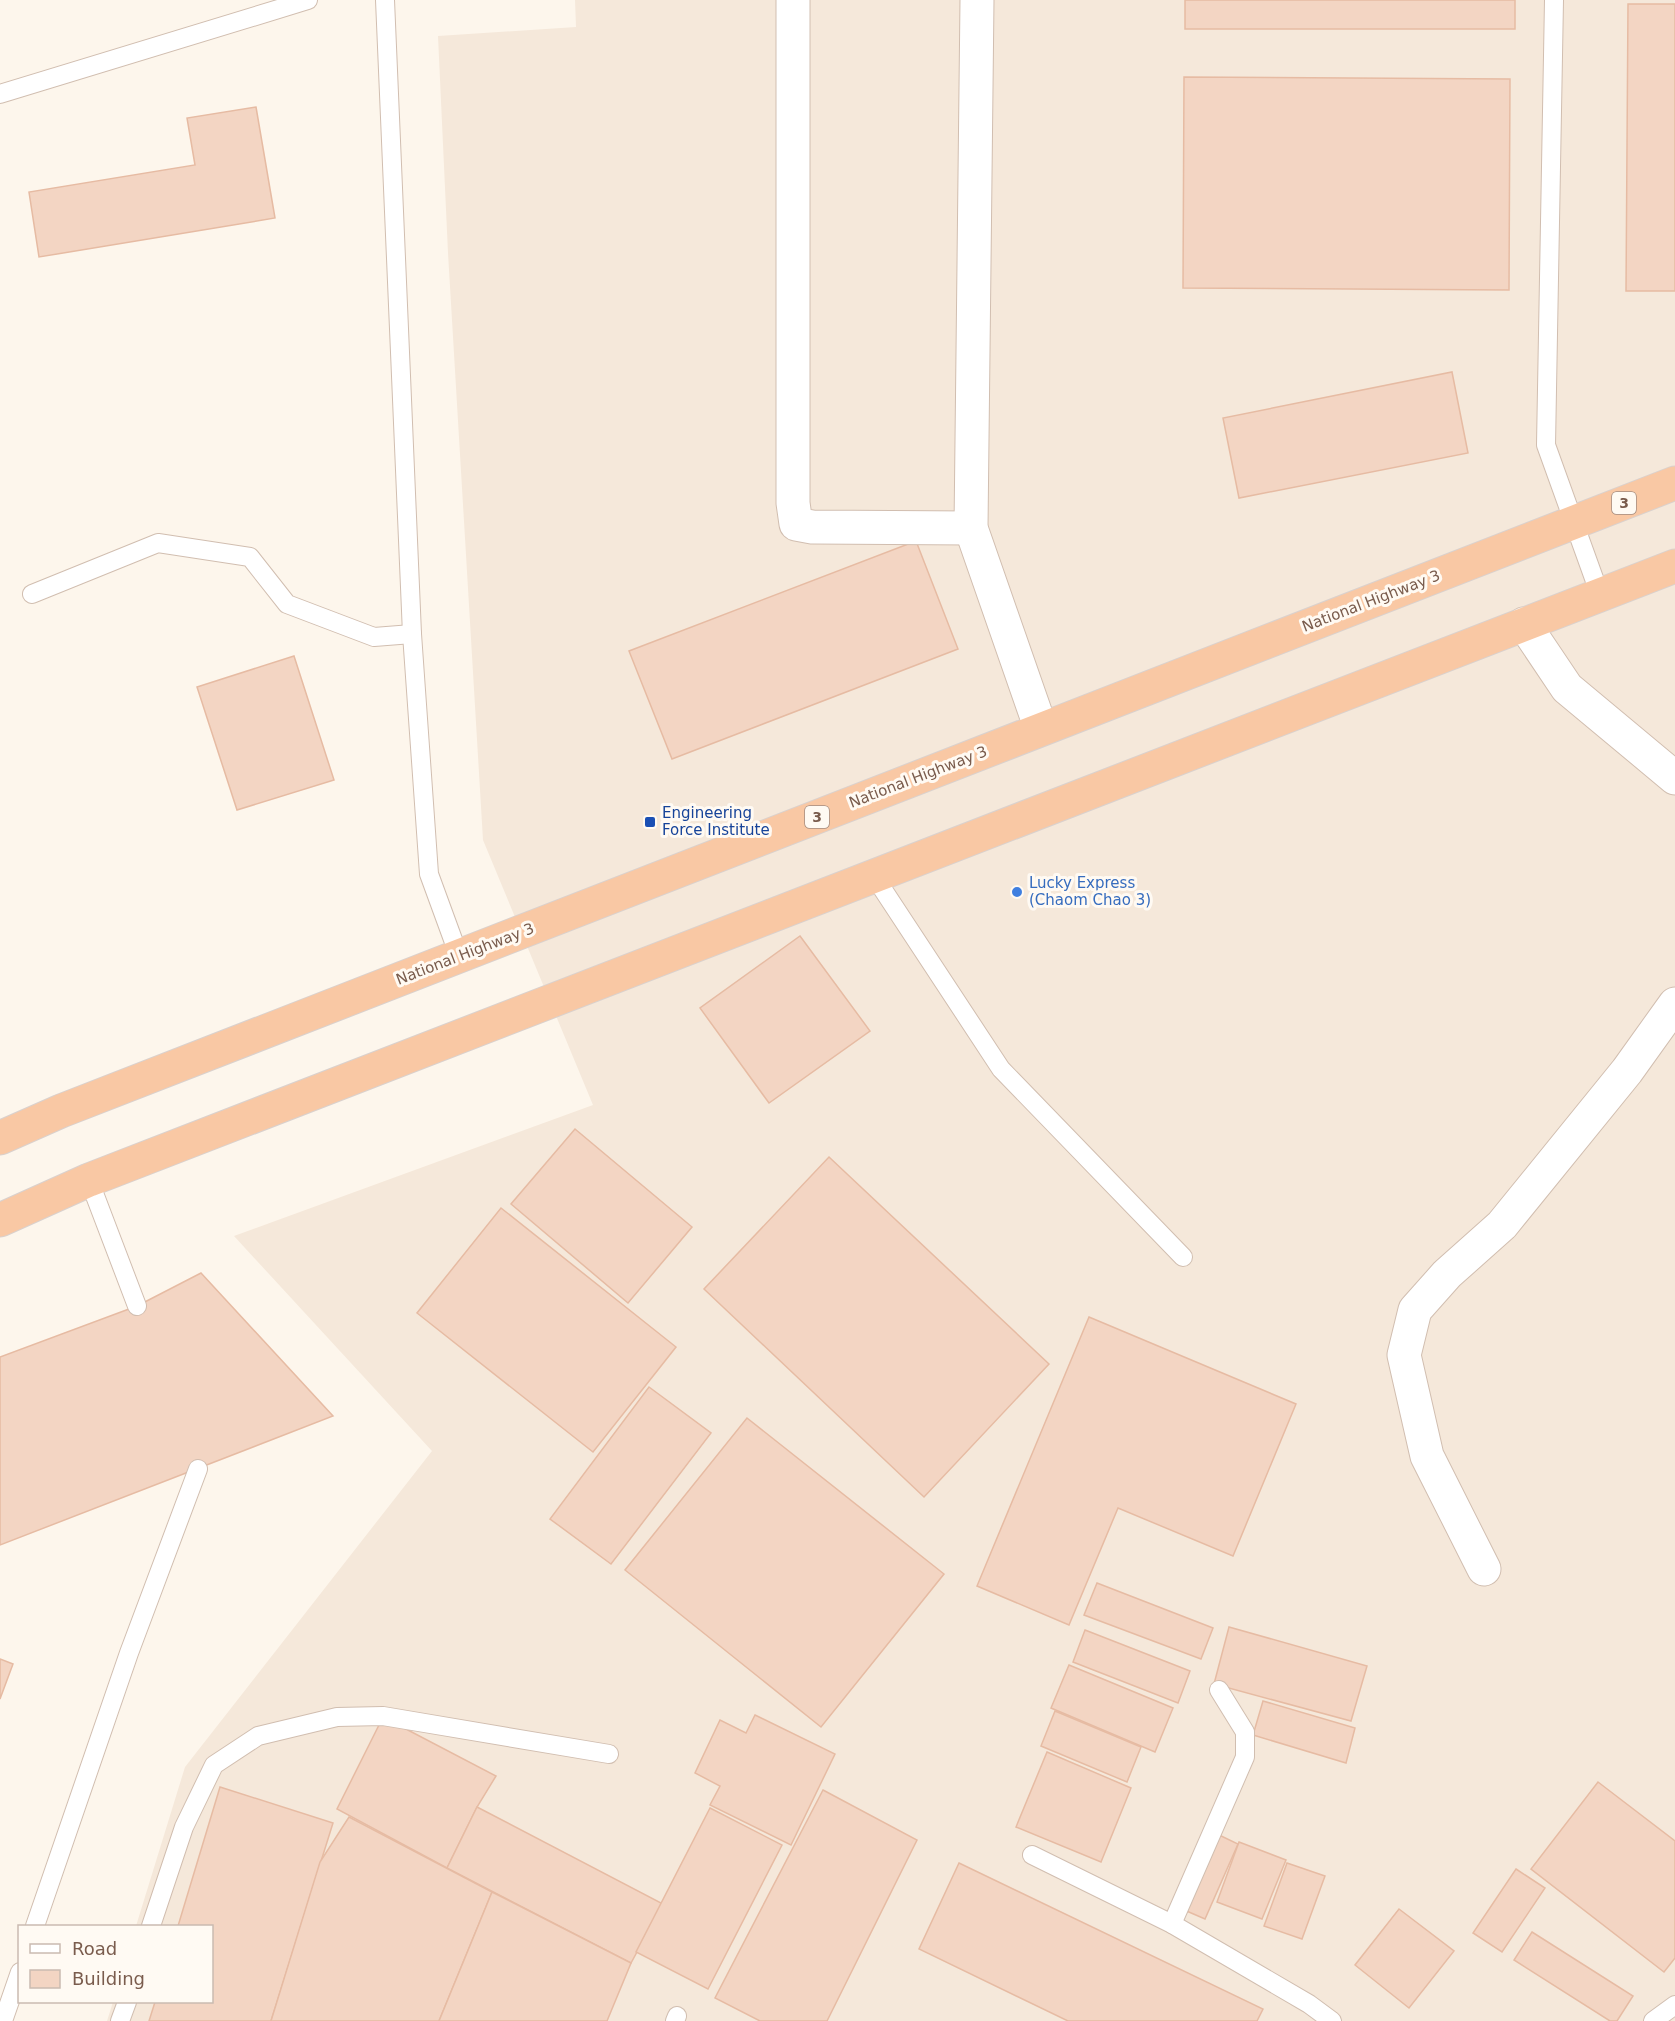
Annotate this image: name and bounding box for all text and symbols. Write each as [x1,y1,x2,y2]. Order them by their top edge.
road number: 3 [1612,492,1636,514]
street label: National Highway 3 [1299,566,1443,636]
street label: National Highway 3 [846,742,990,812]
place label: Engineering Force Institute [662,804,770,839]
road number: 3 [805,806,829,828]
marker: Engineering Force Institute [643,815,657,829]
place label: Lucky Express (Chaom Chao 3) [1029,874,1151,909]
marker: Lucky Express (Chaom Chao 3) [1010,885,1024,899]
street label: National Highway 3 [393,919,537,989]
legend [18,1925,213,2003]
text: Road [72,1938,117,1959]
text: Building [72,1968,145,1989]

